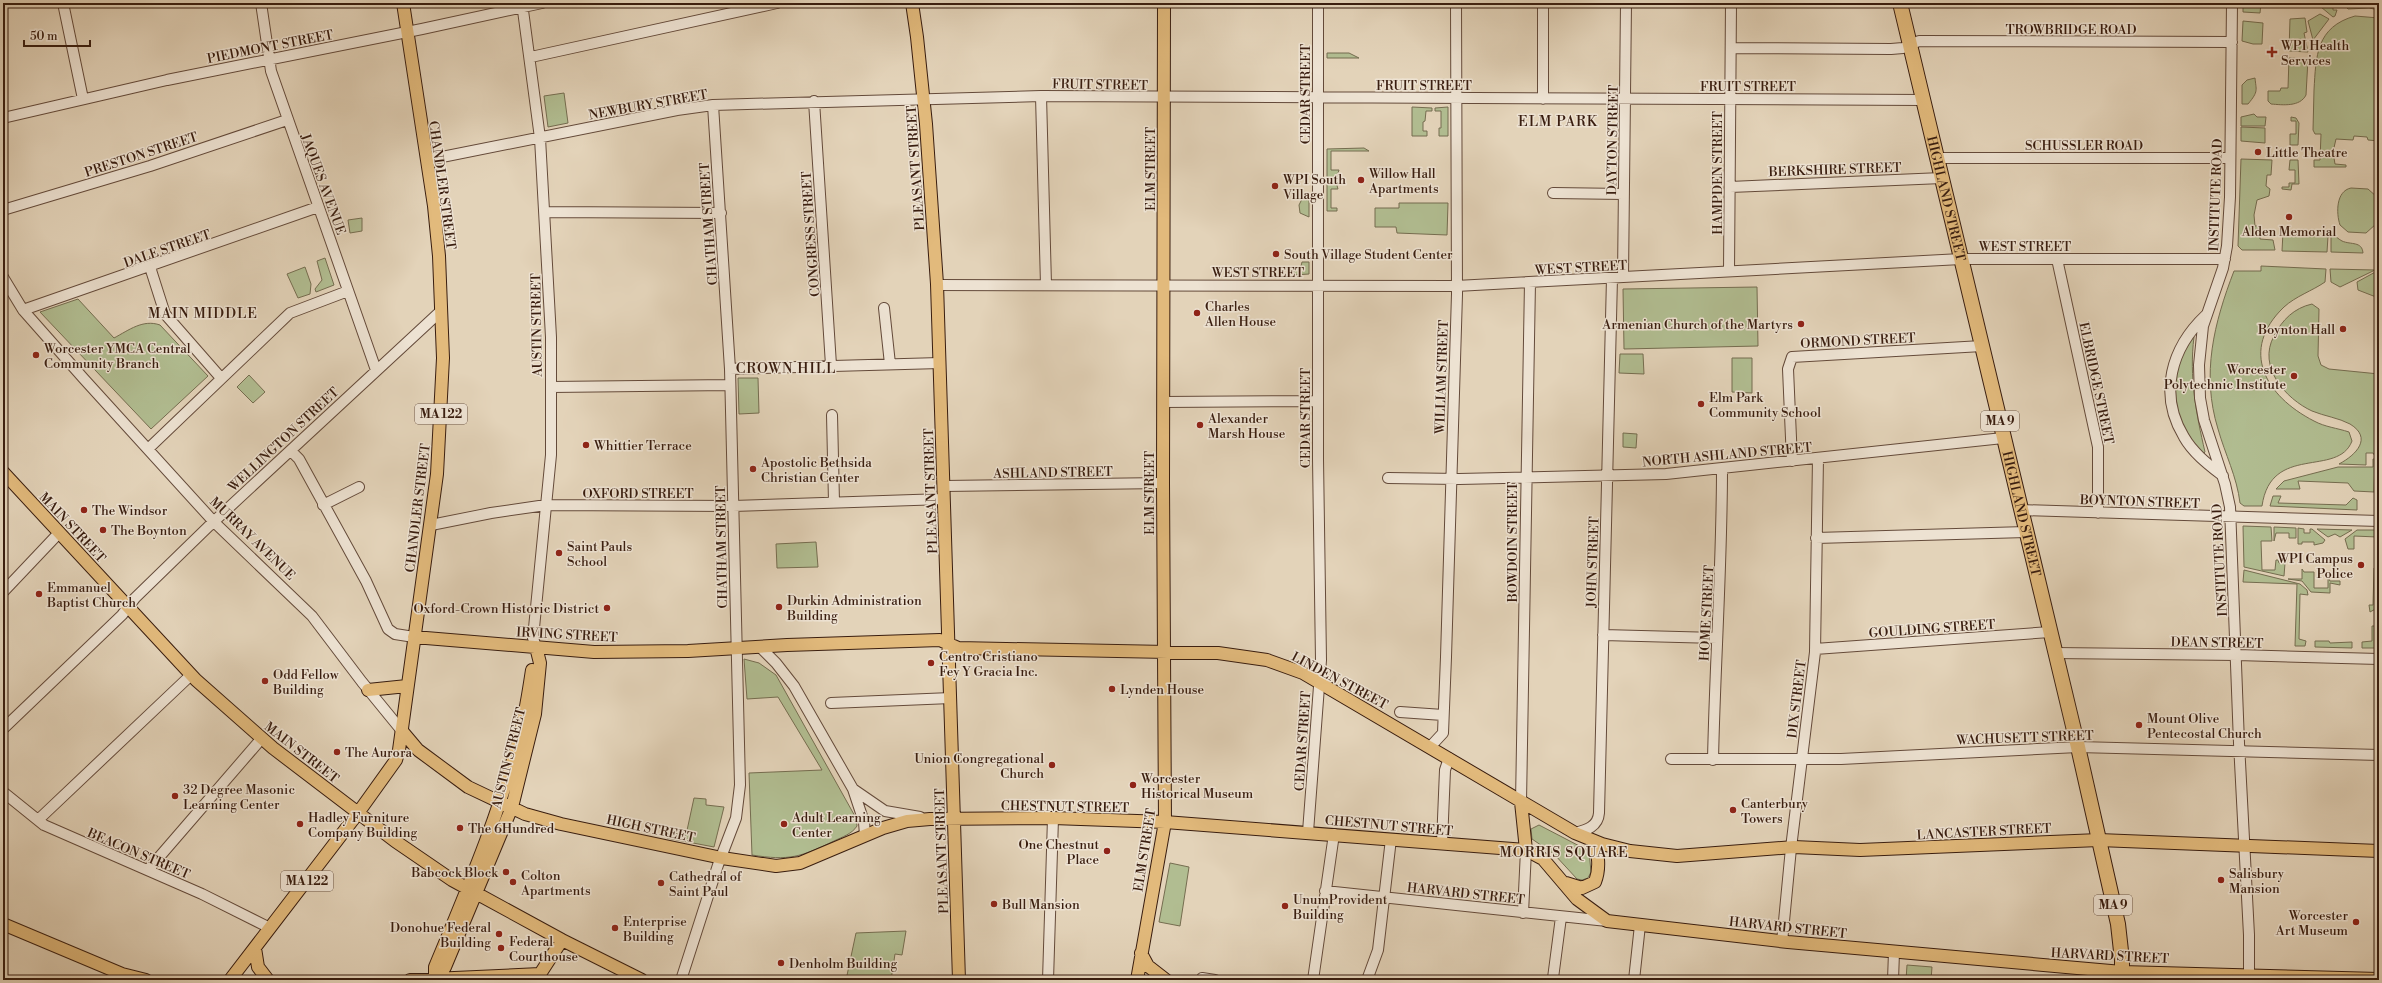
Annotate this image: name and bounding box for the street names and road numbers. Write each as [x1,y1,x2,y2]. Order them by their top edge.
street label: TROWBRIDGE ROAD [2005,22,2137,38]
street label: PIEDMONT STREET [206,27,335,67]
street label: CEDAR STREET [1298,44,1314,144]
street label: FRUIT STREET [1052,76,1148,94]
street label: FRUIT STREET [1376,78,1472,94]
street label: FRUIT STREET [1700,79,1796,95]
street label: DAYTON STREET [1604,85,1622,195]
street label: NEWBURY STREET [587,87,709,123]
street label: PLEASANT STREET [904,105,928,231]
street label: HAMPDEN STREET [1710,111,1726,235]
street label: CHANDLER STREET [425,120,459,251]
street label: ELM STREET [1143,127,1159,211]
street label: PRESTON STREET [83,129,200,181]
street label: JAQUES AVENUE [297,131,349,237]
street label: HIGHLAND STREET [1923,134,1969,263]
street label: SCHUSSLER ROAD [2025,138,2143,154]
street label: INSTITUTE ROAD [2206,138,2226,252]
street label: BERKSHIRE STREET [1767,160,1902,180]
street label: CHATHAM STREET [697,162,721,286]
street label: CONGRESS STREET [799,170,823,297]
street label: DALE STREET [122,227,213,271]
street label: WEST STREET [1978,239,2071,255]
street label: WEST STREET [1533,258,1628,278]
street label: WEST STREET [1211,265,1304,281]
street label: AUSTIN STREET [528,273,546,378]
street label: WILLIAM STREET [1432,320,1452,435]
street label: ELBRIDGE STREET [2075,321,2117,446]
street label: ORMOND STREET [1800,330,1916,352]
street label: CEDAR STREET [1298,368,1314,468]
street label: WELLINGTON STREET [224,384,342,496]
road number: MA 122 [415,404,467,424]
road number: MA 9 [1981,411,2019,431]
street label: PLEASANT STREET [921,428,941,554]
street label: NORTH ASHLAND STREET [1641,440,1813,470]
street label: CHANDLER STREET [402,443,434,574]
street label: HIGHLAND STREET [1998,450,2044,578]
street label: ELM STREET [1142,451,1158,535]
street label: ASHLAND STREET [992,464,1113,482]
street label: BOWDOIN STREET [1505,482,1521,603]
street label: CHATHAM STREET [713,485,731,609]
street label: OXFORD STREET [582,486,694,502]
street label: MAIN STREET [36,489,109,566]
street label: BOYNTON STREET [2079,492,2200,512]
street label: MURRAY AVENUE [206,494,298,584]
street label: INSTITUTE ROAD [2209,503,2231,617]
street label: JOHN STREET [1583,516,1603,609]
street label: HOME STREET [1696,565,1718,661]
street label: GOULDING STREET [1868,617,1996,641]
street label: IRVING STREET [516,624,618,646]
street label: DEAN STREET [2170,634,2264,652]
street label: LINDEN STREET [1289,649,1391,713]
street label: DIX STREET [1784,659,1810,739]
street label: CEDAR STREET [1292,690,1314,792]
street label: AUSTIN STREET [488,706,529,812]
street label: MAIN STREET [261,719,342,787]
street label: WACHUSETT STREET [1955,728,2094,748]
street label: PLEASANT STREET [932,788,952,914]
street label: CHESTNUT STREET [1001,798,1129,816]
street label: ELM STREET [1131,807,1159,893]
street label: HIGH STREET [605,812,697,846]
street label: CHESTNUT STREET [1324,812,1454,840]
street label: LANCASTER STREET [1916,820,2052,844]
street label: BEACON STREET [84,825,192,883]
road number: MA 122 [281,871,333,891]
street label: HARVARD STREET [1406,880,1526,908]
road number: MA 9 [2094,895,2132,915]
street label: HARVARD STREET [1728,914,1848,942]
street label: HARVARD STREET [2050,945,2170,967]

